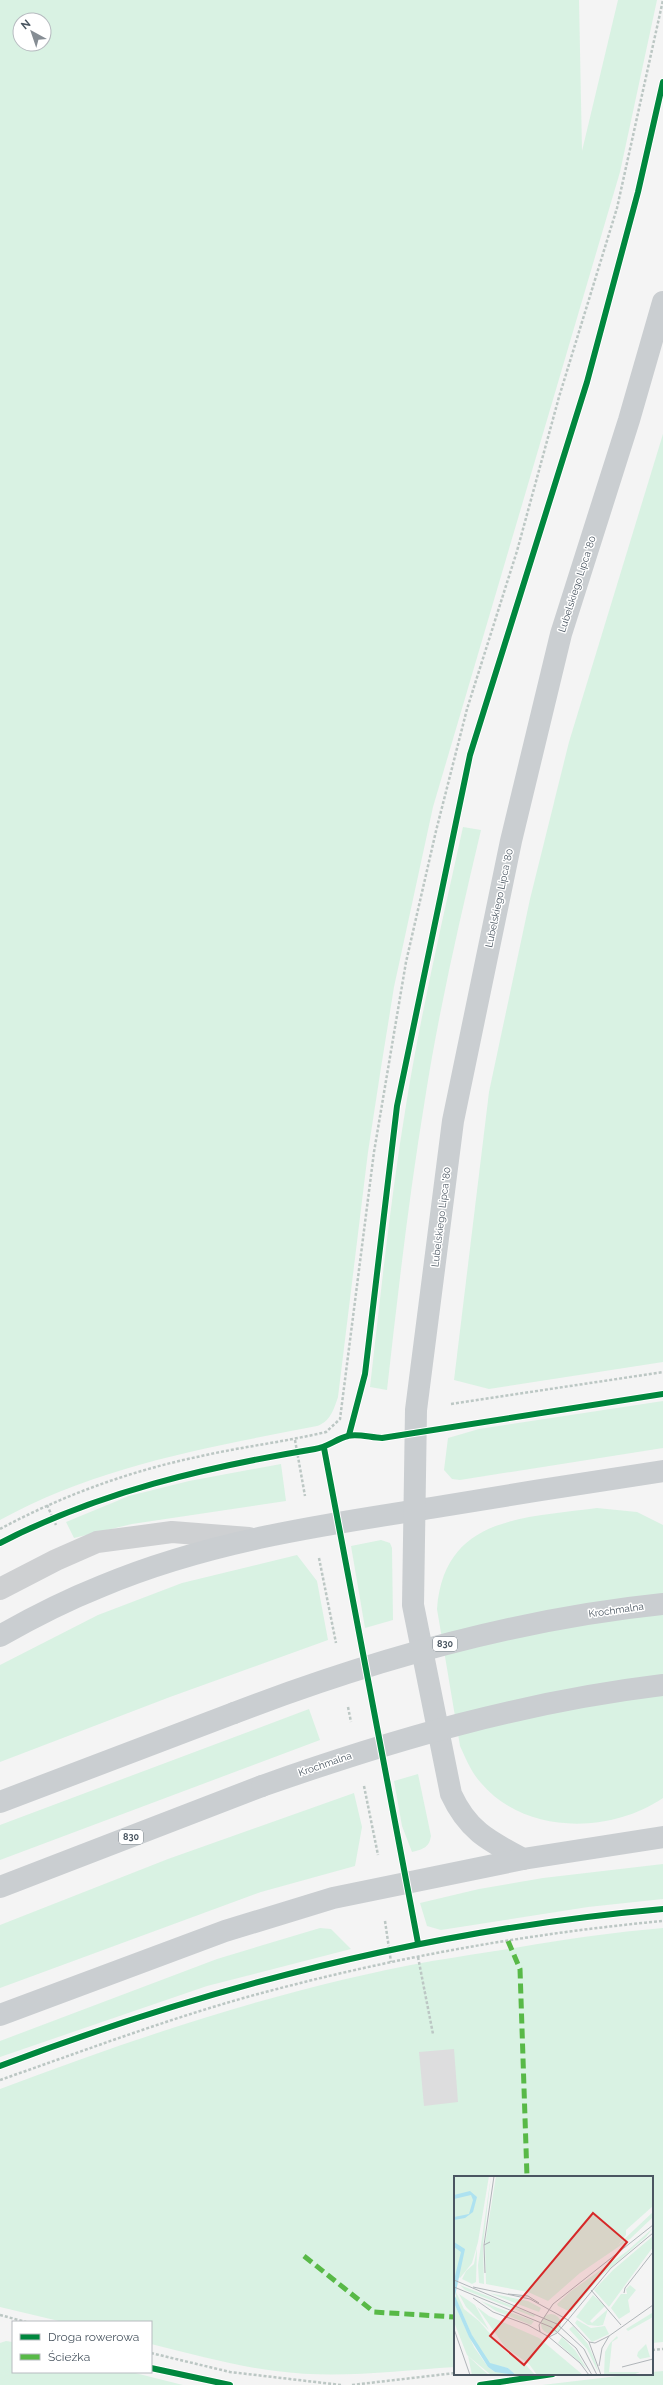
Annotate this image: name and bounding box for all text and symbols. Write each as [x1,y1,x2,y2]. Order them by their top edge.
north arrow [12,12,52,52]
text: N [18,17,33,32]
street label: Lubelskiego Lipca '80 [556,534,598,634]
street label: Lubelskiego Lipca '80 [483,848,515,948]
street label: Lubelskiego Lipca '80 [429,1166,453,1268]
street label: Krochmalna [588,1601,644,1619]
road number: 830 [433,1637,457,1651]
street label: Krochmalna [297,1750,353,1778]
road number: 830 [119,1830,143,1844]
inset map [454,2176,653,2375]
legend [12,2321,152,2373]
text: Droga rowerowa [48,2330,139,2344]
text: Ścieżka [48,2350,90,2364]

